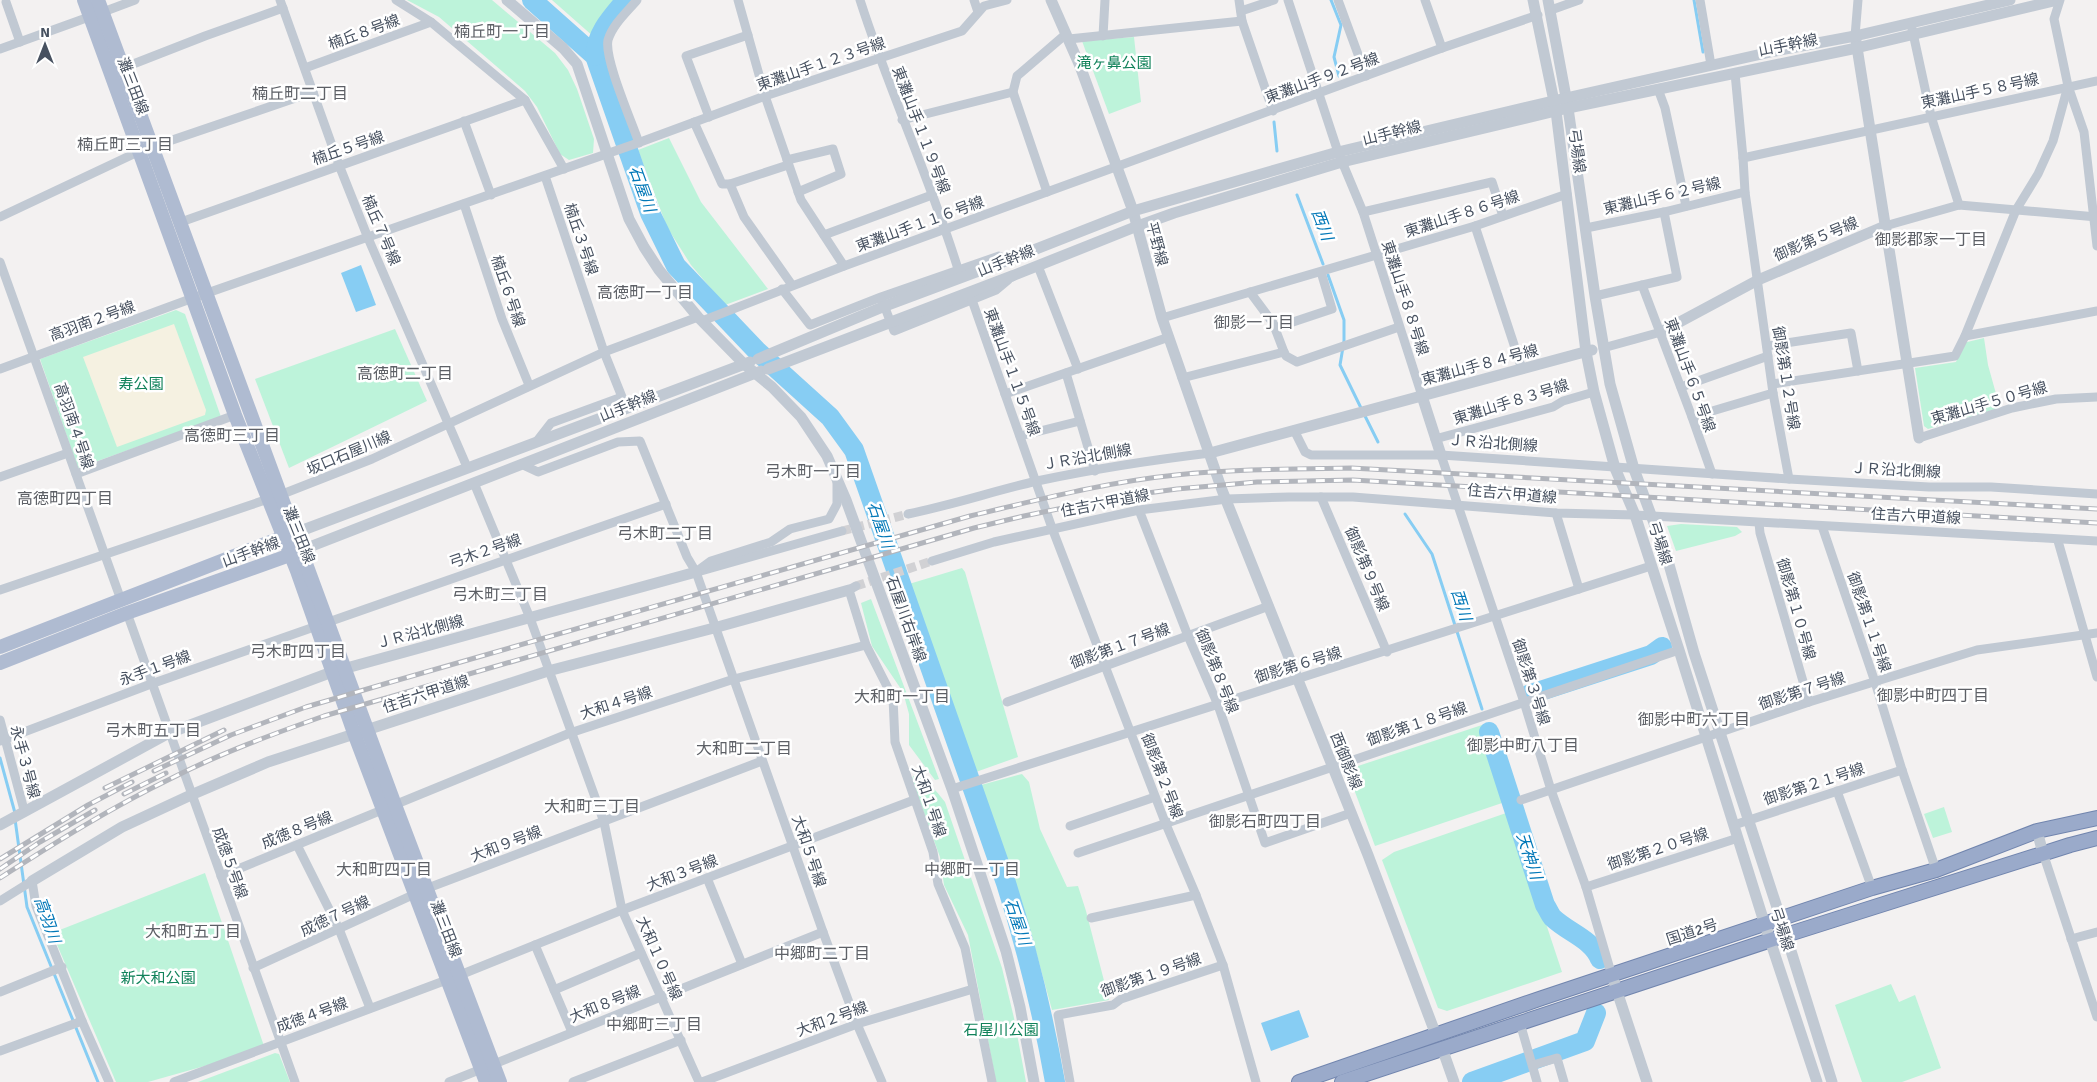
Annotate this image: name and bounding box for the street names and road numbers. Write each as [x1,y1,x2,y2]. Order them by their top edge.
street label: 楠丘８号線 [326,11,402,53]
street label: 山手幹線 [1757,30,1819,60]
street label: 東灘山手１２３号線 [754,34,888,94]
street label: 東灘山手９２号線 [1263,49,1381,107]
street label: 灘三田線 [114,55,152,117]
street label: 東灘山手１１９号線 [888,64,954,196]
street label: 東灘山手５８号線 [1919,70,2041,112]
street label: 山手幹線 [1361,117,1423,149]
street label: 楠丘５号線 [310,127,386,169]
street label: 弓場線 [1565,127,1589,175]
street label: 東灘山手６２号線 [1602,174,1722,218]
street label: 東灘山手８６号線 [1402,187,1522,241]
street label: 楠丘７号線 [358,192,404,268]
street label: 東灘山手１１６号線 [853,192,987,256]
street label: 楠丘３号線 [560,201,602,277]
street label: 御影第５号線 [1771,213,1861,265]
street label: 平野線 [1142,220,1172,268]
street label: 東灘山手８８号線 [1378,238,1432,358]
street label: 山手幹線 [975,241,1037,281]
street label: 楠丘６号線 [487,253,529,329]
street label: 高羽南２号線 [47,297,137,345]
street label: 東灘山手１１５号線 [980,305,1044,439]
street label: 東灘山手６５号線 [1661,316,1719,434]
street label: 御影第１２号線 [1769,325,1803,431]
street label: 東灘山手８４号線 [1420,341,1540,389]
street label: 東灘山手８３号線 [1451,376,1571,428]
street label: 東灘山手５０号線 [1929,378,2049,428]
street label: 高羽南４号線 [51,381,97,471]
street label: 山手幹線 [597,386,659,426]
street label: 坂口石屋川線 [304,427,394,479]
street label: ＪＲ沿北側線 [1447,431,1539,455]
street label: ＪＲ沿北側線 [1041,440,1133,474]
street label: ＪＲ沿北側線 [1851,459,1941,481]
street label: 住吉六甲道線 [1466,481,1558,507]
street label: 住吉六甲道線 [1059,486,1151,520]
street label: 灘三田線 [279,504,319,566]
street label: 住吉六甲道線 [1871,505,1961,527]
street label: 弓場線 [1644,519,1676,567]
street label: 御影第９号線 [1341,524,1393,614]
street label: 弓木２号線 [447,530,523,572]
street label: 山手幹線 [220,533,282,571]
street label: 御影第１０号線 [1773,556,1819,662]
street label: 御影第１１号線 [1843,569,1895,675]
street label: 石屋川右岸線 [882,574,930,664]
street label: ＪＲ沿北側線 [374,612,466,652]
street label: 御影第１７号線 [1068,620,1172,672]
street label: 御影第８号線 [1192,626,1242,716]
street label: 御影第３号線 [1509,636,1553,728]
street label: 御影第６号線 [1252,643,1344,687]
street label: 永手１号線 [117,647,193,689]
street label: 御影第７号線 [1756,669,1848,713]
street label: 住吉六甲道線 [380,672,472,716]
street label: 大和４号線 [578,683,654,723]
street label: 御影第１８号線 [1364,698,1470,750]
street label: 永手３号線 [7,723,43,801]
street label: 西御影線 [1326,730,1366,792]
street label: 御影第２号線 [1137,731,1187,821]
street label: 御影第２１号線 [1761,759,1867,809]
street label: 大和１号線 [908,763,950,839]
street label: 成徳８号線 [259,808,335,852]
street label: 大和５号線 [788,813,830,889]
street label: 大和９号線 [468,822,544,866]
street label: 御影第２０号線 [1605,824,1711,874]
street label: 成徳５号線 [209,825,251,901]
street label: 大和３号線 [644,851,720,895]
street label: 成徳７号線 [297,892,373,940]
street label: 灘三田線 [427,898,465,960]
street label: 弓場線 [1766,905,1798,953]
street label: 大和１０号線 [632,913,686,1003]
street label: 国道2号 [1664,915,1720,949]
street label: 御影第１９号線 [1098,949,1204,1001]
street label: 大和８号線 [567,982,643,1026]
street label: 成徳４号線 [274,994,350,1036]
street label: 大和２号線 [794,998,870,1040]

